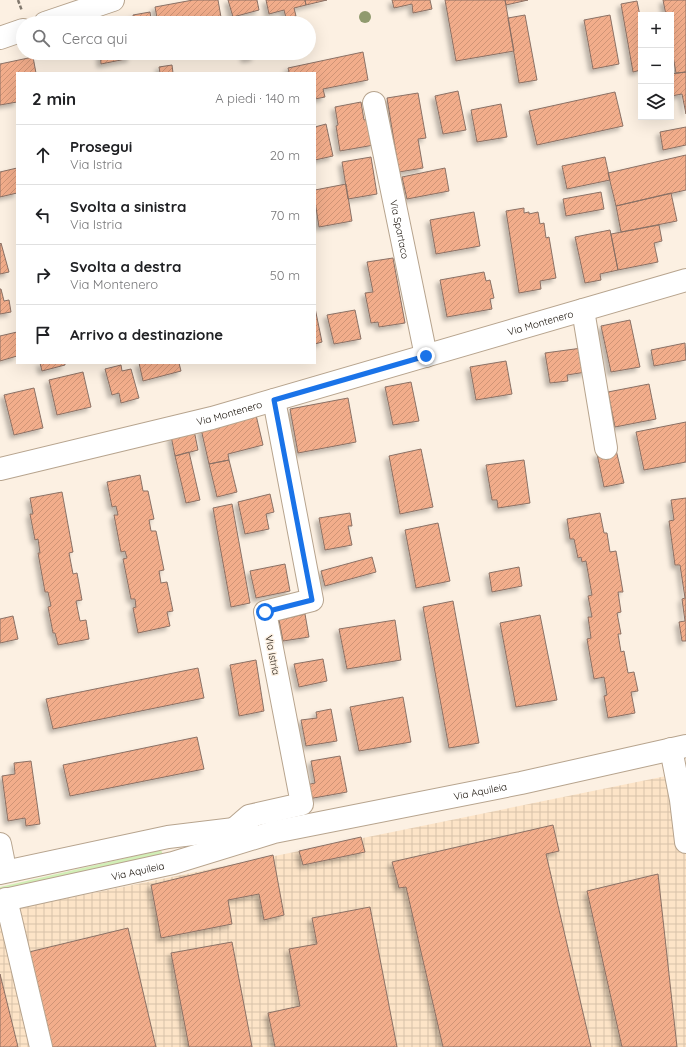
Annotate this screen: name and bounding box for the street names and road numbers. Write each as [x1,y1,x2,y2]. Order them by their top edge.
street label: Via Spartaco [387,199,412,260]
street label: Via Montenero [506,307,575,339]
street label: Via Montenero [195,398,264,429]
street label: Via Istria [262,634,283,676]
street label: Via Aquileia [453,780,508,803]
street label: Via Aquileia [110,859,166,883]

